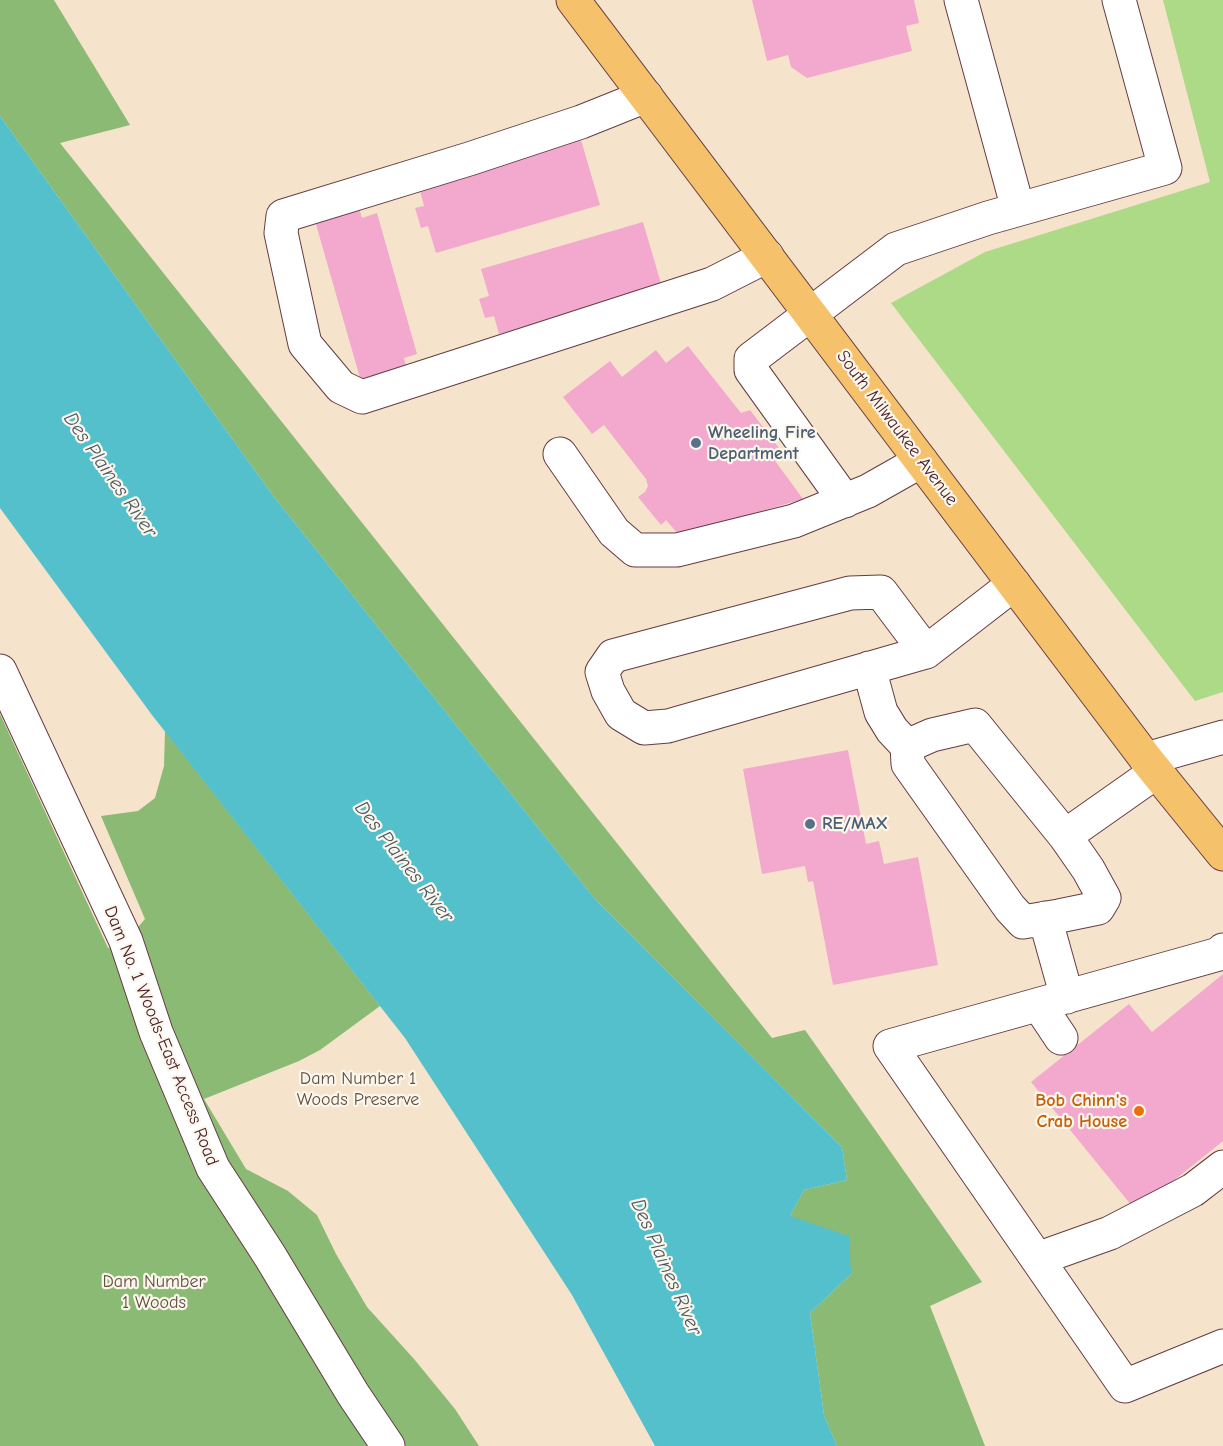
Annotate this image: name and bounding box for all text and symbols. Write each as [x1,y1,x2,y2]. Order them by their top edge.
street label: South Milwaukee Avenue [832,346,962,510]
water label: Des Plaines River [58,408,162,542]
place label: Wheeling Fire Department [708,422,815,464]
marker: Wheeling Fire Department [689,436,703,450]
water label: Des Plaines River [349,797,459,927]
place label: RE/MAX [822,813,888,835]
marker: RE/MAX [803,817,817,831]
street label: Dam No. 1 Woods-East Access Road [99,903,223,1169]
park label: Dam Number 1 Woods Preserve [297,1068,419,1110]
place label: Bob Chinn's Crab House [1035,1090,1127,1132]
marker: Bob Chinn's Crab House [1132,1104,1146,1118]
water label: Des Plaines River [625,1195,707,1339]
park label: Dam Number 1 Woods [102,1271,206,1314]

